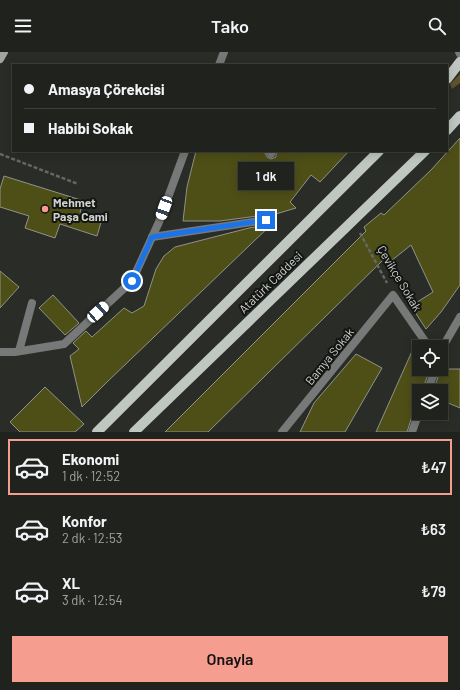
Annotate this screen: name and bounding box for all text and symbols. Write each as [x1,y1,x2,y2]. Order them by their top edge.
icon: menu [12,15,34,37]
text: Tako [211,15,249,37]
icon: search [426,15,448,37]
text: Amasya Çörekcisi [48,80,165,98]
text: Habibi Sokak [48,119,133,137]
callout: 1 dk [238,162,294,190]
text: 1 dk [255,168,277,184]
place label: Mehmet Paşa Cami [53,195,108,223]
car [154,195,174,221]
marker: Mehmet Paşa Cami [40,204,50,214]
route end [257,211,275,229]
street label: Çevikçe Sokak [375,243,425,313]
street label: Atatürk Caddesi [236,248,304,316]
route start [123,272,141,290]
car [85,300,111,324]
street label: Bamya Sokak [302,325,356,387]
map controls [412,340,448,420]
button: locate [412,340,448,376]
button: layers [412,384,448,420]
icon: car [14,449,50,485]
text: Ekonomi [62,450,119,468]
text: ₺47 [421,458,446,476]
text: 1 dk · 12:52 [62,468,120,484]
icon: car [14,511,50,547]
text: Konfor [62,512,107,530]
text: ₺63 [420,520,446,538]
text: 2 dk · 12:53 [62,530,122,546]
icon: car [14,573,50,609]
text: XL [62,574,80,592]
text: ₺79 [421,582,446,600]
text: 3 dk · 12:54 [62,592,123,608]
button: Onayla [12,636,448,682]

